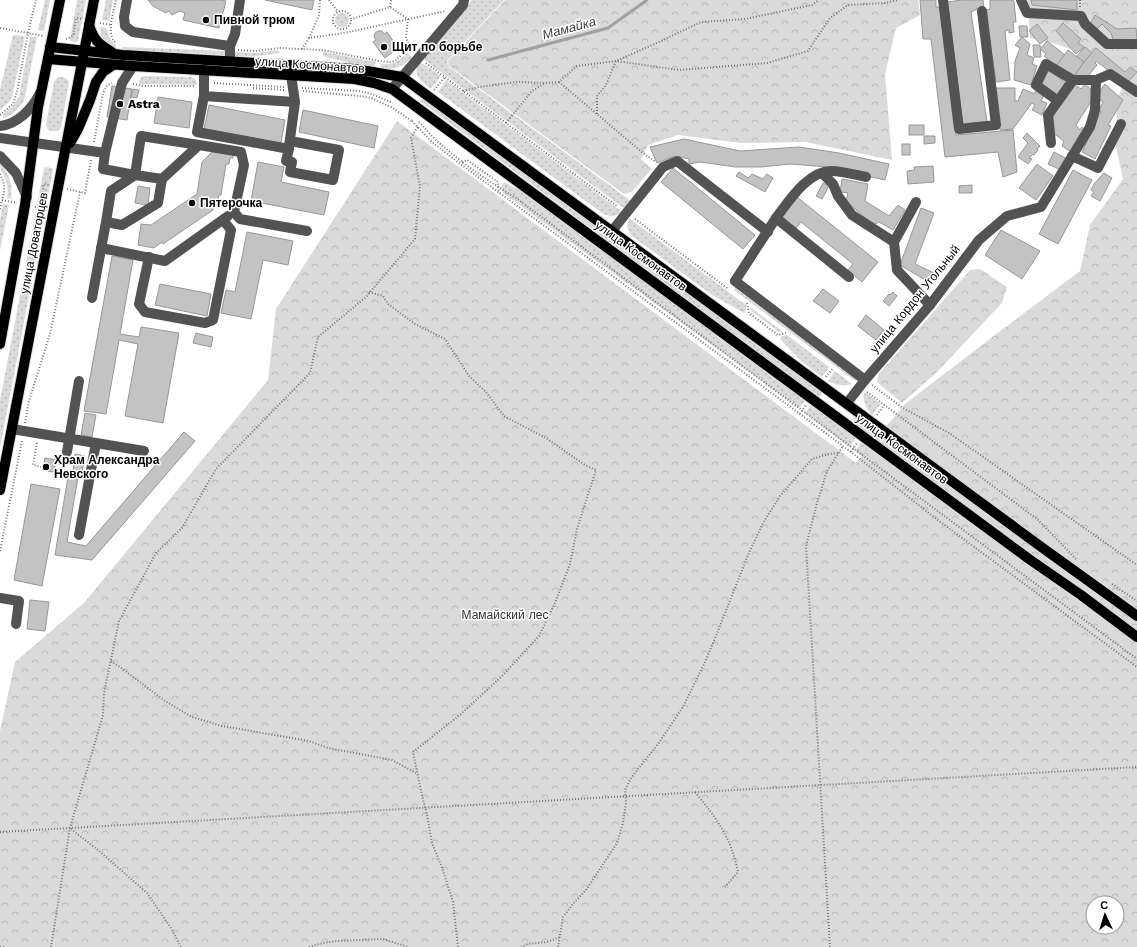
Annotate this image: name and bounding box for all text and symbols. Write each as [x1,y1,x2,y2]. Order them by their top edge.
place label: Пивной трюм [214,13,295,27]
water label: Мамайка [541,14,597,42]
marker: Пивной трюм [201,15,211,25]
place label: Щит по борьбе [392,40,483,54]
marker: Щит по борьбе [379,42,389,52]
street label: улица Космонавтов [255,54,365,76]
place label: Astra [128,97,160,111]
marker: Astra [115,99,125,109]
street label: улица Доваторцев [17,191,51,295]
place label: Пятерочка [200,196,263,210]
marker: Пятерочка [187,198,197,208]
street label: улица Космонавтов [593,218,689,294]
street label: улица Кордон Угольный [867,242,963,356]
street label: улица Космонавтов [854,411,950,487]
place label: Храм Александра Невского [54,453,160,481]
marker: Храм Александра Невского [41,462,51,472]
park label: Мамайский лес [462,608,548,622]
north arrow [1085,895,1125,935]
text: С [1100,899,1109,912]

